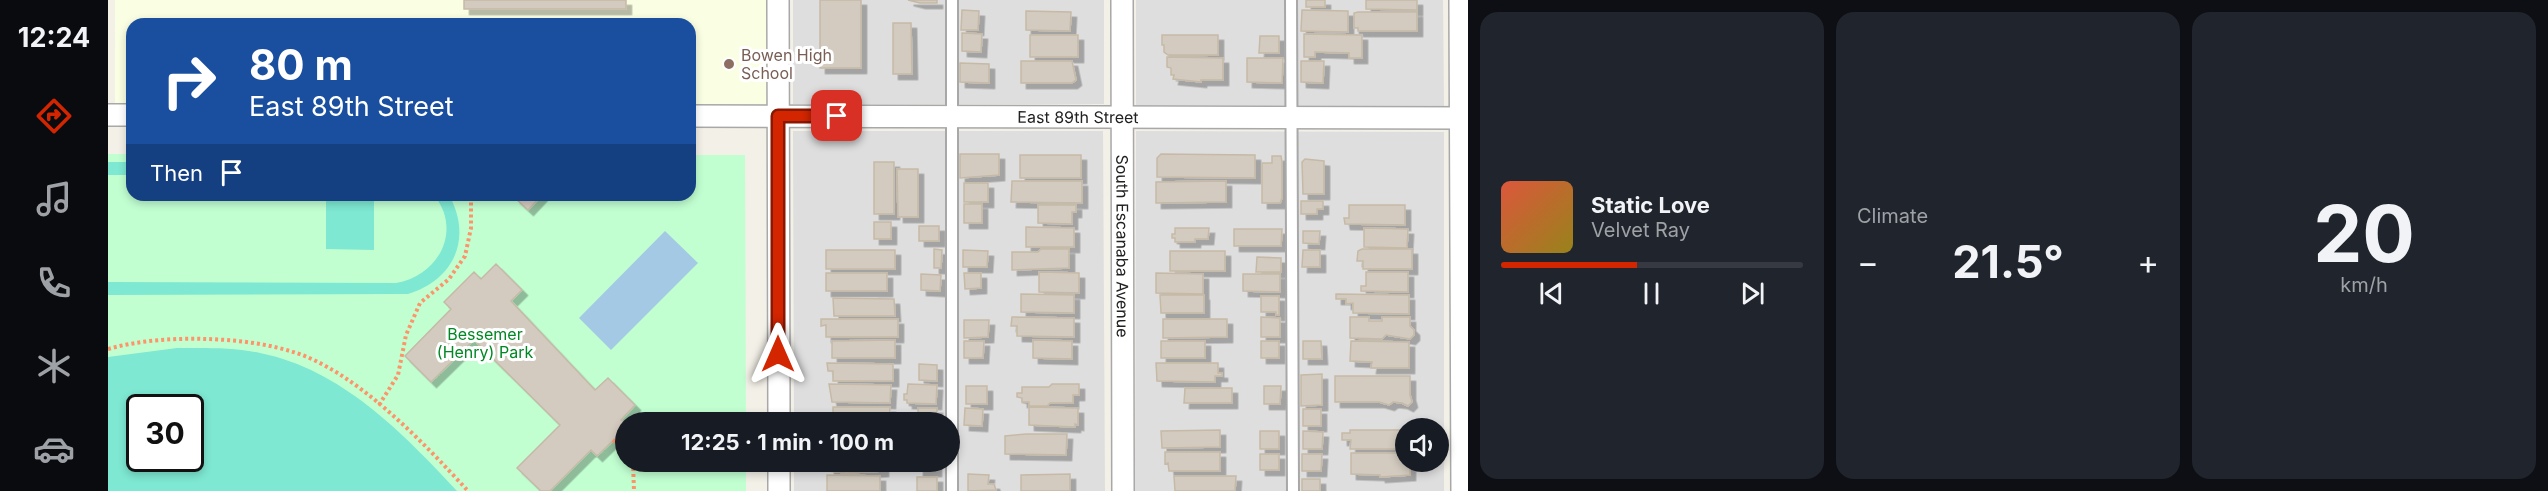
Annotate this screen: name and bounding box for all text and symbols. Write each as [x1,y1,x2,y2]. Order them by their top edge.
text: 12:24 [18,21,90,54]
text: 80 m [249,39,353,90]
icon: right [150,42,228,120]
place label: Bowen High School [741,45,832,83]
marker: Bowen High School [722,57,736,71]
text: East 89th Street [249,90,454,123]
pin [811,90,862,141]
icon: directions [33,95,75,137]
icon: arrive [820,99,853,132]
street label: East 89th Street [1017,107,1139,127]
street label: South Escanaba Avenue [1112,154,1133,338]
icon: arrive [215,156,248,189]
text: Then [150,160,203,186]
icon: music [33,178,75,220]
text: 20 [2313,186,2415,281]
text: Static Love [1591,192,1710,218]
text: Climate [1857,204,1928,228]
text: Velvet Ray [1591,218,1690,242]
text: 21.5° [1952,234,2064,289]
text: − [1857,242,1879,282]
text: + [2137,242,2159,282]
icon: phone [33,262,75,304]
text: km/h [2340,273,2388,297]
icon: previous [1535,277,1568,310]
icon: pause [1635,277,1668,310]
icon: next [1736,277,1769,310]
position arrow [746,322,810,386]
park label: Bessemer (Henry) Park [437,324,533,362]
icon: climate [33,345,75,387]
speed limit sign: 30 [126,394,204,472]
map controls [1395,418,1449,472]
button: sound [1395,418,1449,472]
icon: car [33,428,75,470]
text: 12:25 · 1 min · 100 m [681,429,894,455]

